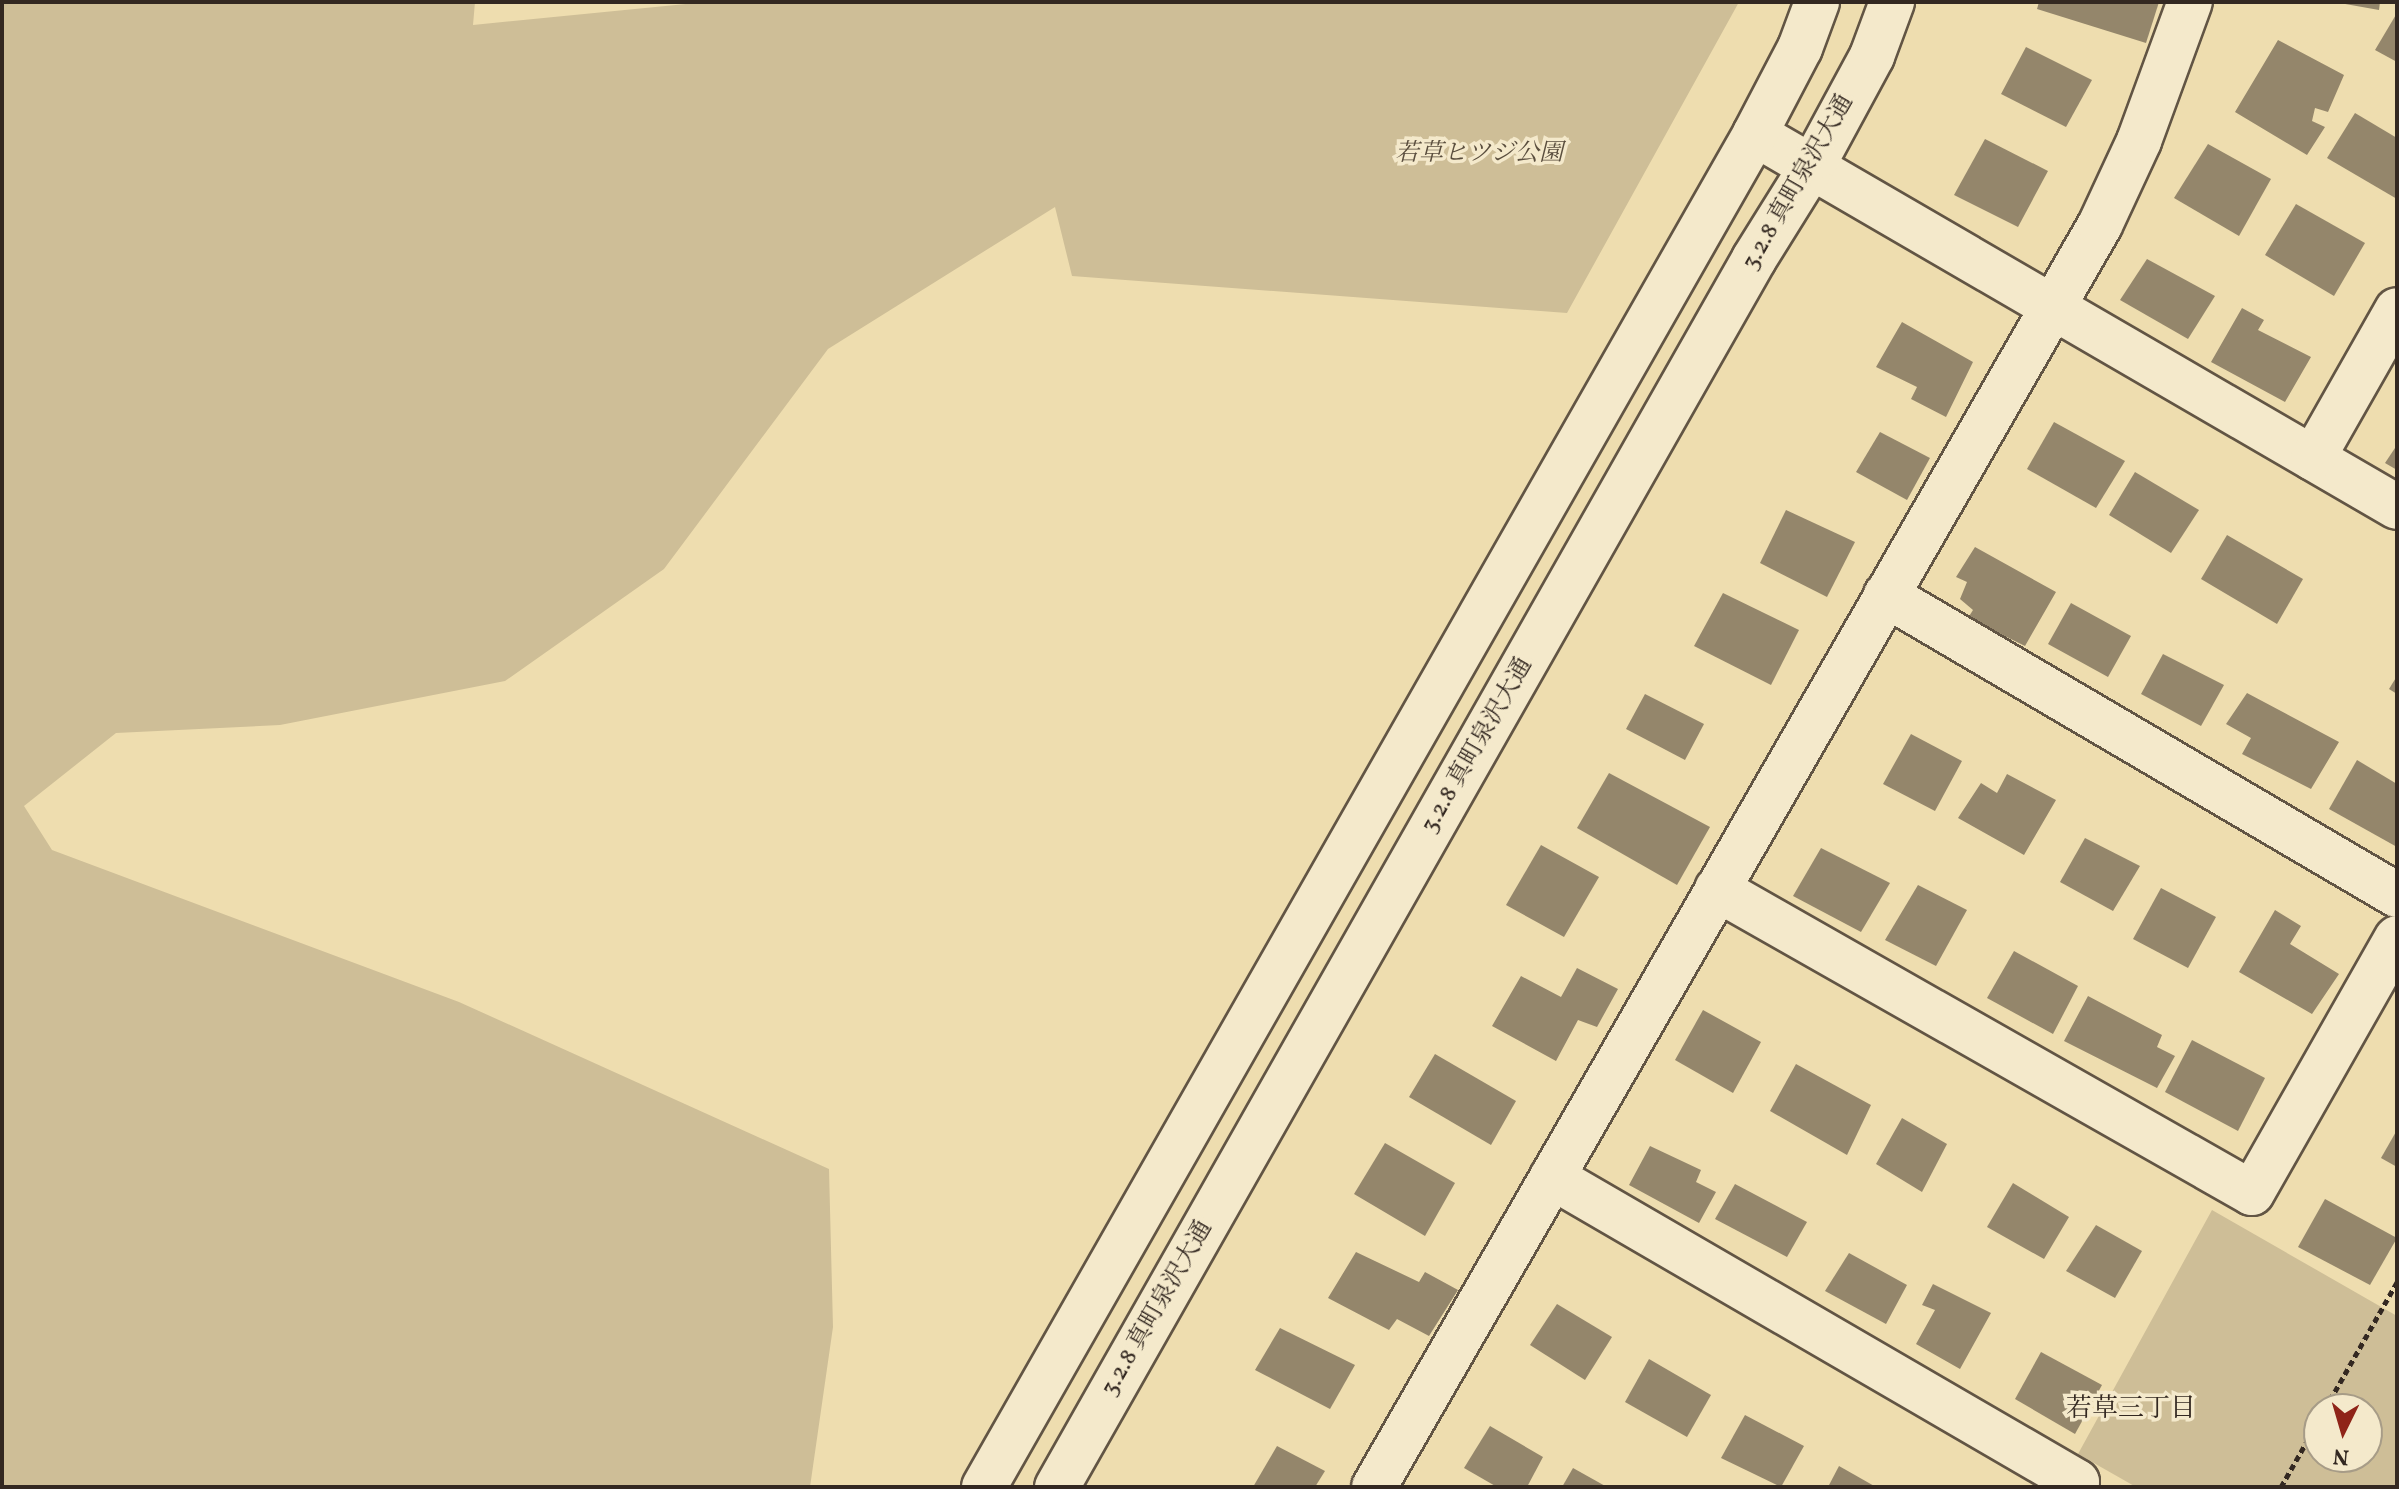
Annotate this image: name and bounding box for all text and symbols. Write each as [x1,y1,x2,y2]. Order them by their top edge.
street label: 3.2.8 真町泉沢大通 [1737,90,1861,276]
park label: 若草ヒツジ公園 [1395,141,1563,169]
street label: 3.2.8 真町泉沢大通 [1416,653,1540,839]
street label: 3.2.8 真町泉沢大通 [1096,1216,1220,1402]
north arrow [2303,1393,2383,1473]
district label: 若草三丁目 [2066,1394,2196,1426]
text: N [2332,1439,2350,1472]

